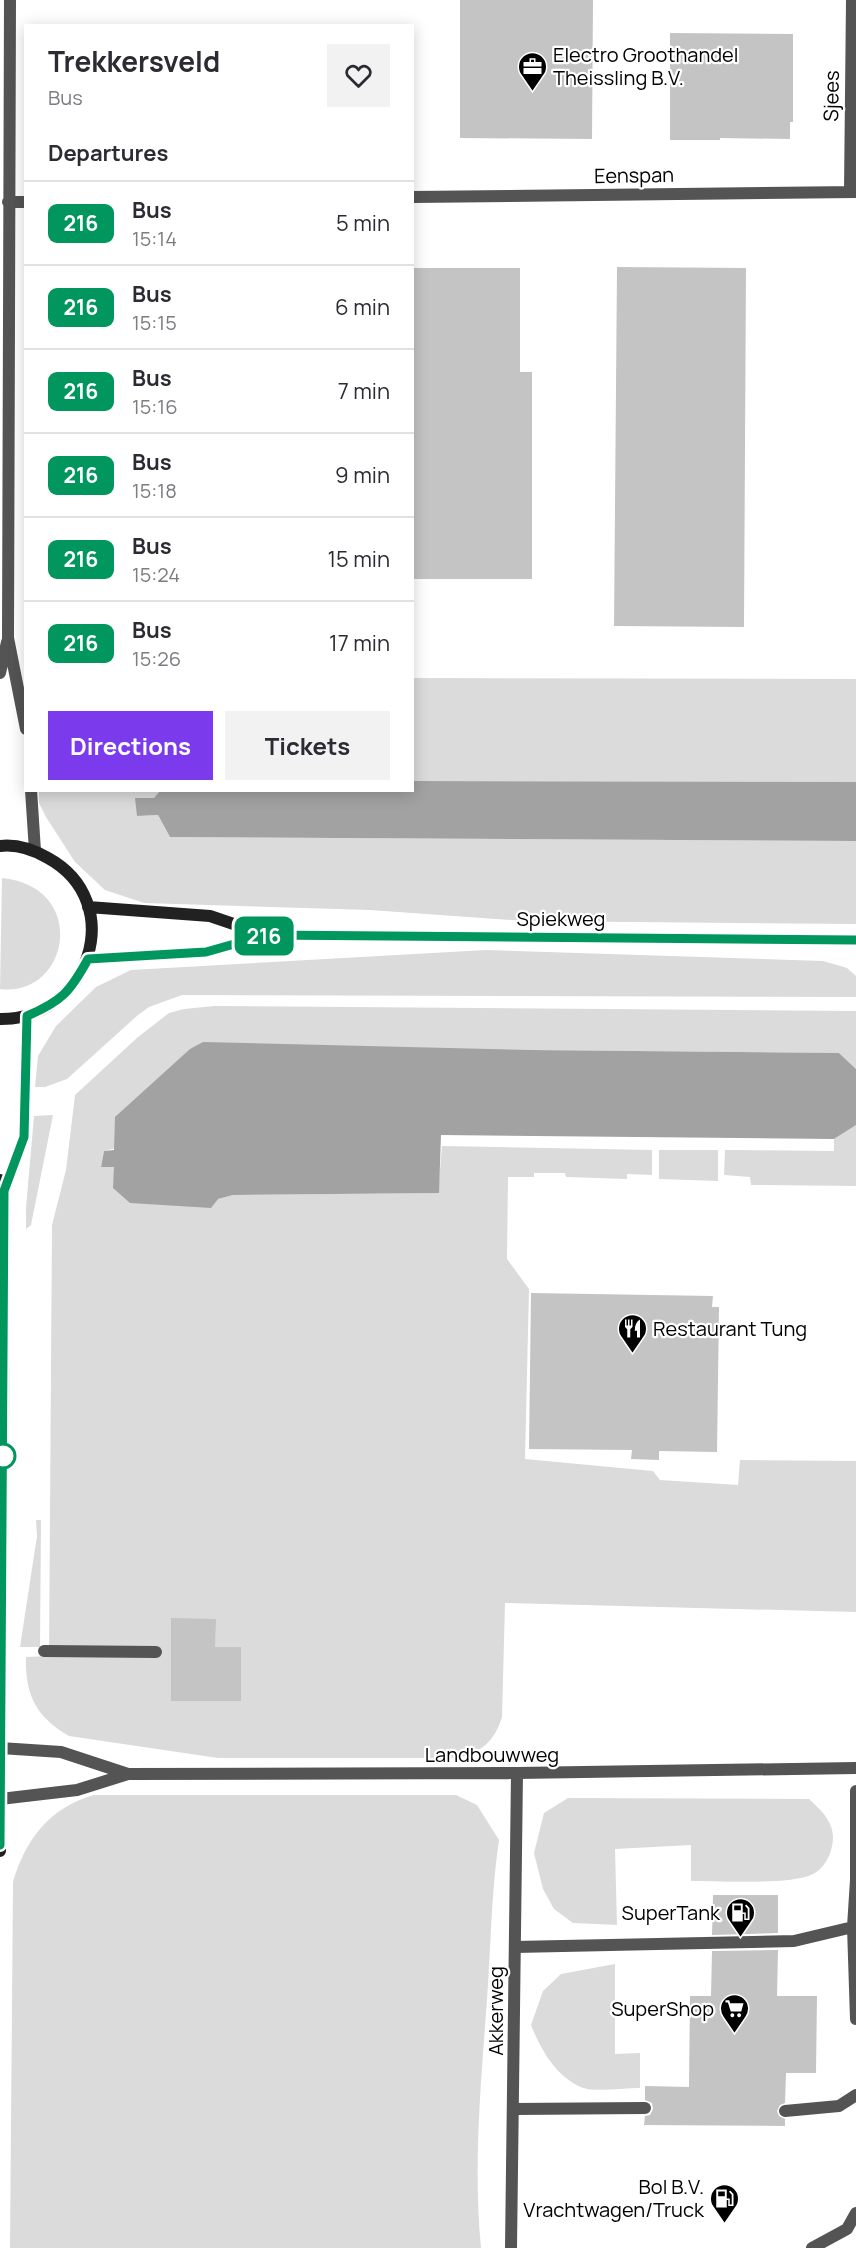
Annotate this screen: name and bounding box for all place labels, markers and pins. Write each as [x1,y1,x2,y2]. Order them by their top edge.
place label: Electro Groothandel Theissling B.V. [553,41,738,91]
office icon: Electro Groothandel Theissling B.V. [516,50,548,92]
restaurant icon: Restaurant Tung [616,1312,648,1354]
place label: Restaurant Tung [653,1315,807,1342]
unlabelled marker [0,1443,16,1469]
fuel station icon: SuperTank [725,1896,757,1938]
place label: SuperTank [622,1899,721,1926]
supermarket icon: SuperShop [719,1992,751,2034]
place label: SuperShop [611,1995,714,2022]
place label: Bol B.V. Vrachtwagen/Truck [523,2173,705,2223]
fuel station icon: Bol B.V. Vrachtwagen/Truck [709,2182,741,2224]

